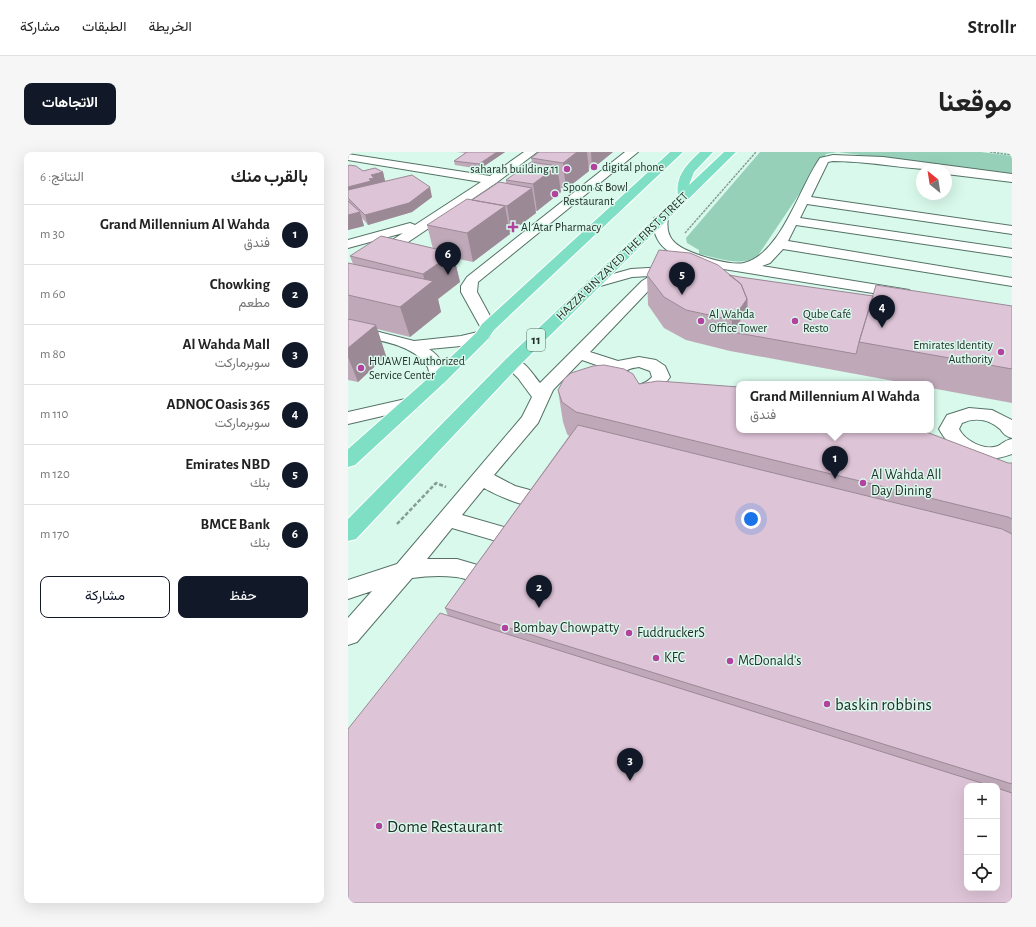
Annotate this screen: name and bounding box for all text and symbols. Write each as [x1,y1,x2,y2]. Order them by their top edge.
text: Strollr [968,18,1016,37]
text: مشاركة [20,20,60,34]
text: الطبقات [82,20,126,34]
text: الخريطة [148,20,192,34]
button: الاتجاهات [24,83,116,125]
text: موقعنا [938,89,1012,117]
place label: digital phone [602,161,664,173]
marker: digital phone [589,162,599,172]
place label: saharah building 11 [470,163,559,175]
marker: saharah building 11 [562,164,572,174]
north arrow [916,164,952,200]
text: بالقرب منك [231,168,308,185]
text: النتائج: 6 [40,171,84,184]
place label: Spoon & Bowl Restaurant [563,181,628,207]
marker: Spoon & Bowl Restaurant [550,189,560,199]
street label: HAZZA' BIN ZAYED THE FIRST STREET [554,190,690,322]
text: Grand Millennium Al Wahda [100,217,270,232]
place label: Al Atar Pharmacy [521,221,601,234]
marker: Al Atar Pharmacy [508,222,518,232]
text: 30 m [40,228,65,241]
text: 1 [293,228,297,241]
text: فندق [244,237,270,250]
pin: 6 [435,242,461,275]
pin: 5 [669,262,695,295]
text: Chowking [210,277,270,292]
text: 60 m [40,288,66,301]
text: 2 [292,288,298,301]
pin: 4 [869,295,895,328]
text: مطعم [239,297,270,310]
place label: Al Wahda Office Tower [709,308,767,334]
place label: Qube Café Resto [803,308,851,334]
marker: Al Wahda Office Tower [696,316,706,326]
marker: Qube Café Resto [790,316,800,326]
road number: 11 [527,329,545,351]
text: Al Wahda Mall [182,337,270,352]
place label: Emirates Identity Authority [913,339,993,366]
marker: Emirates Identity Authority [996,347,1006,357]
text: 80 m [40,348,66,361]
text: 3 [292,348,298,361]
place label: HUAWEI Authorized Service Center [369,355,465,381]
text: سوبرماركت [215,357,270,370]
marker: HUAWEI Authorized Service Center [356,363,366,373]
popup [736,381,934,433]
text: Grand Millennium Al Wahda [750,389,920,404]
text: ADNOC Oasis 365 [167,397,270,412]
text: 110 m [40,408,68,421]
text: 4 [292,408,298,421]
text: فندق [750,409,776,422]
text: سوبرماركت [215,417,270,430]
pin: 1 [822,446,848,479]
text: Emirates NBD [185,457,270,472]
text: 120 m [40,468,70,481]
text: 5 [292,468,298,481]
place label: Al Wahda All Day Dining [871,468,941,498]
text: بنك [250,477,270,490]
marker: Al Wahda All Day Dining [858,478,868,488]
your location [741,509,761,529]
text: BMCE Bank [201,517,270,532]
text: 170 m [40,528,69,541]
text: 6 [292,528,298,541]
text: بنك [250,537,270,550]
pin: 2 [526,575,552,608]
button: مشاركة [40,576,170,618]
button: حفظ [178,576,308,618]
place label: Bombay Chowpatty [513,621,619,635]
marker: Bombay Chowpatty [500,623,510,633]
place label: FuddruckerS [637,626,705,640]
marker: FuddruckerS [624,628,634,638]
place label: KFC [664,651,685,665]
marker: KFC [651,653,661,663]
place label: McDonald's [738,654,801,668]
marker: McDonald's [725,656,735,666]
place label: baskin robbins [835,696,932,713]
marker: baskin robbins [822,699,832,709]
pin: 3 [617,748,643,781]
map controls [964,783,1000,891]
button: + [964,783,1000,819]
place label: Dome Restaurant [387,818,503,835]
button: − [964,819,1000,855]
marker: Dome Restaurant [374,821,384,831]
button: locate [964,855,1000,891]

